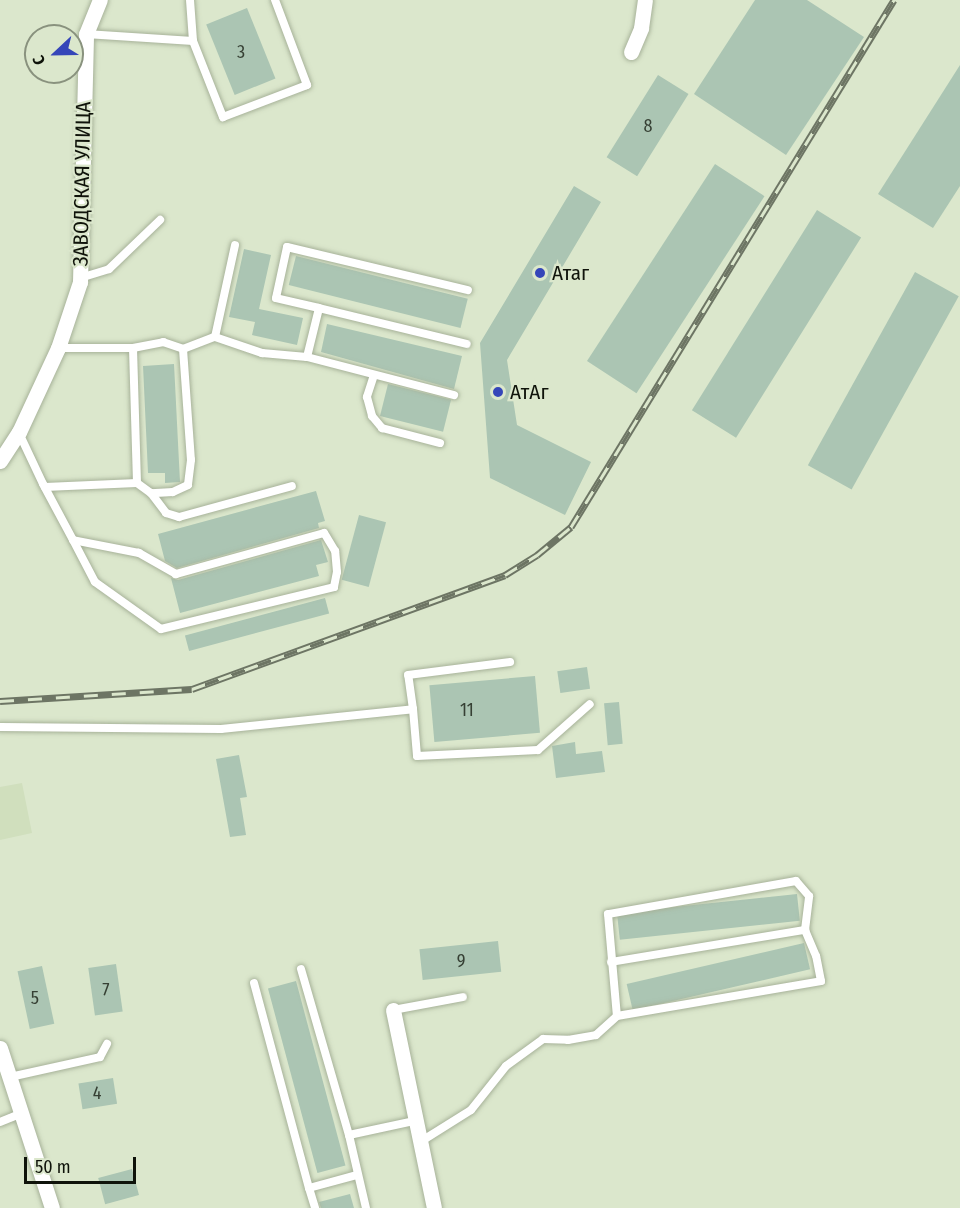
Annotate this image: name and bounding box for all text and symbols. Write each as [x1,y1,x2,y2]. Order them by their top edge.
north arrow [24,24,84,84]
house number: 3 [237,41,245,63]
text: С [28,53,49,68]
street label: ЗАВОДСКАЯ УЛИЦА [68,101,96,267]
house number: 8 [644,115,652,137]
place label: Атаг [552,260,589,286]
marker: Атаг [533,266,547,280]
place label: АтАг [510,379,549,405]
marker: АтАг [491,385,505,399]
house number: 11 [460,699,474,721]
house number: 9 [457,950,465,972]
house number: 7 [102,979,110,1001]
house number: 5 [31,987,39,1009]
house number: 4 [93,1082,101,1104]
scale bar [27,1145,140,1183]
text: 50 m [35,1156,71,1178]

